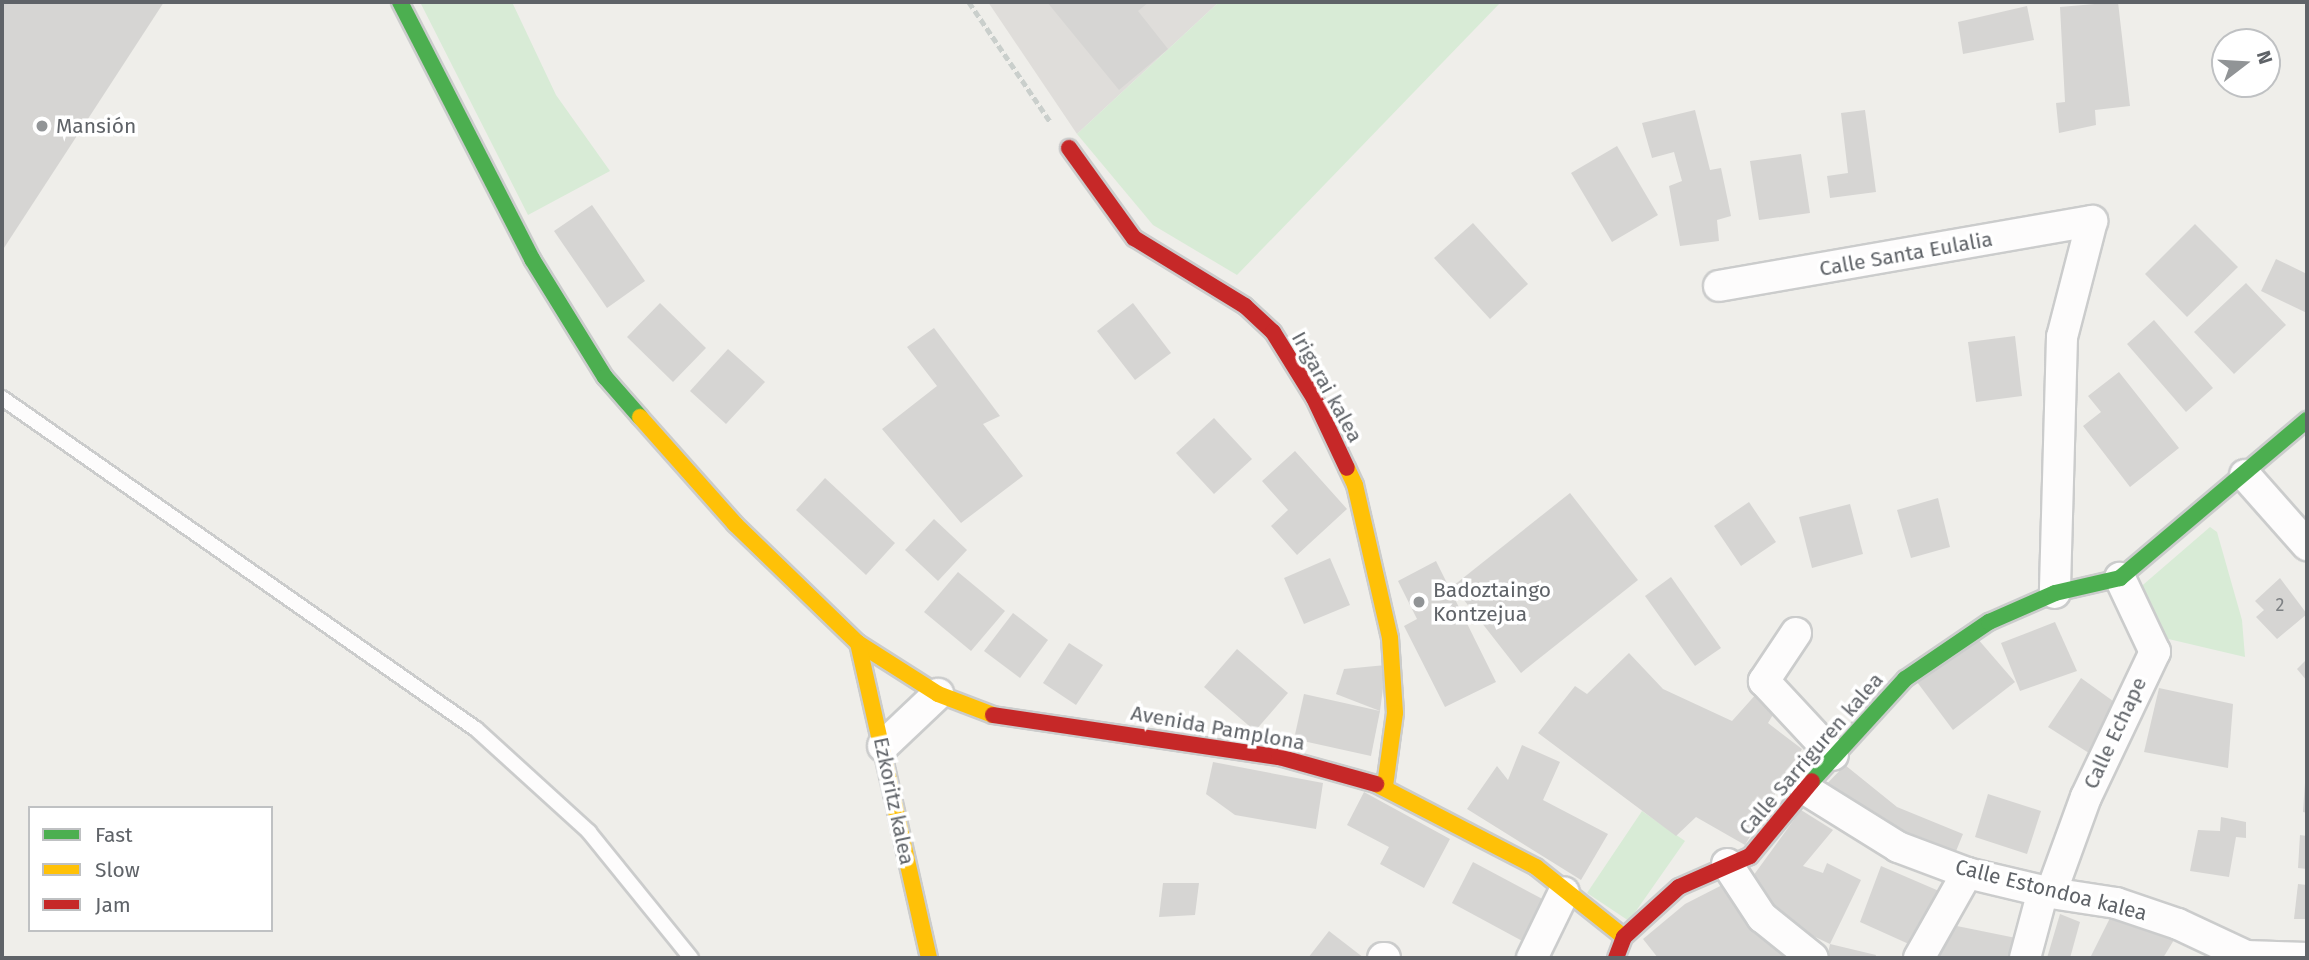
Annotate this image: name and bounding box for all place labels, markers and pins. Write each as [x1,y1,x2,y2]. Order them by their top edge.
place label: Mansión [56,113,136,139]
marker: Mansión [34,118,50,134]
place label: Badoztaingo Kontzejua [1433,577,1551,627]
marker: Badoztaingo Kontzejua [1411,594,1427,610]

